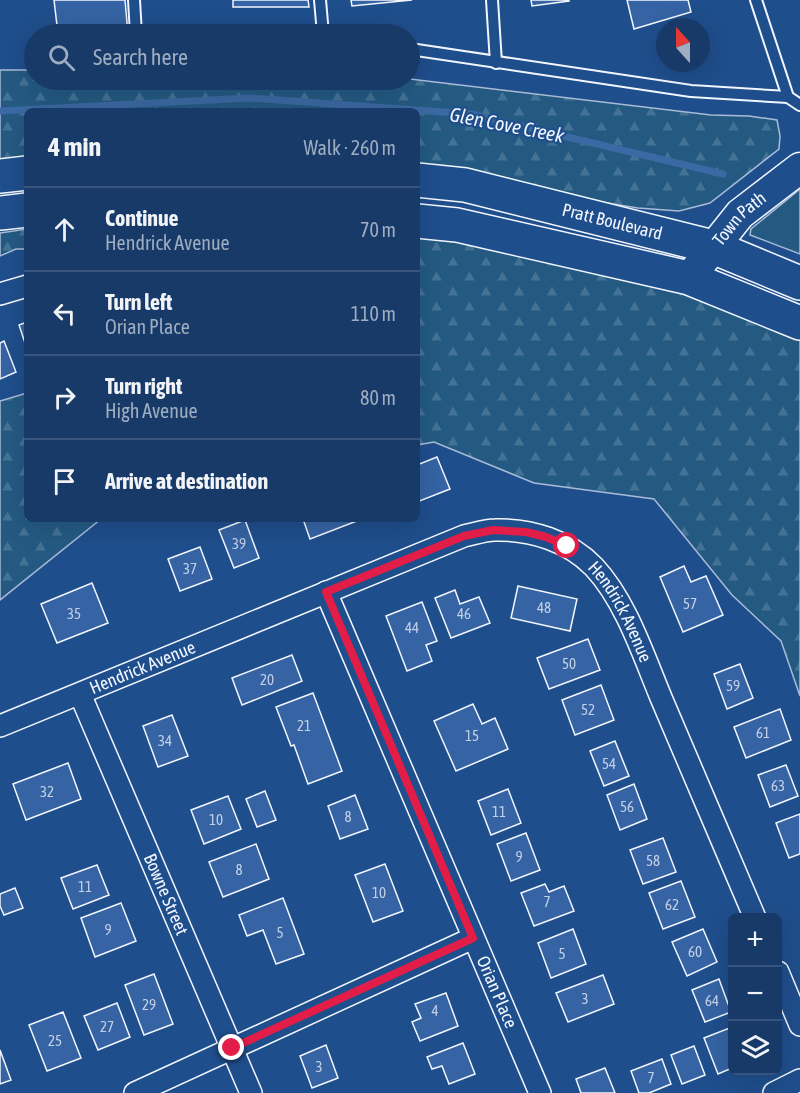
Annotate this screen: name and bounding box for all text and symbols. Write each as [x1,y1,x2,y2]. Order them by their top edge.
north arrow [656,18,710,72]
search box [24,24,420,90]
icon: search [45,41,78,74]
text: Search here [93,44,188,70]
water label: Glen Cove Creek [448,102,566,147]
text: 4 min [48,132,101,162]
text: Walk · 260 m [304,136,396,159]
street label: Town Path [708,187,770,250]
street label: Pratt Boulevard [560,199,665,244]
text: Continue [105,205,179,231]
icon: ahead [48,213,81,246]
text: 70 m [360,218,396,241]
text: Hendrick Avenue [105,231,230,254]
text: Turn left [105,289,172,315]
icon: left [48,297,81,330]
text: 110 m [351,302,396,325]
text: Orian Place [105,315,190,338]
text: Turn right [105,373,182,399]
icon: right [48,381,81,414]
text: 80 m [360,386,396,409]
text: High Avenue [105,399,198,422]
icon: arrive [48,465,81,498]
text: Arrive at destination [105,468,268,494]
route start [553,532,579,558]
house number: 39 [232,535,246,552]
street label: Hendrick Avenue [584,557,657,665]
house number: 37 [183,560,197,577]
house number: 57 [683,595,697,612]
house number: 48 [537,599,551,616]
house number: 35 [67,605,81,622]
house number: 46 [457,605,471,622]
house number: 44 [405,619,419,636]
street label: Hendrick Avenue [86,636,198,698]
house number: 50 [562,655,576,672]
house number: 20 [260,671,274,688]
house number: 59 [726,677,740,694]
house number: 52 [581,701,595,718]
house number: 21 [297,717,311,734]
house number: 61 [756,724,770,741]
house number: 15 [465,727,479,744]
house number: 34 [158,732,172,749]
house number: 54 [602,755,616,772]
house number: 63 [771,777,785,794]
house number: 32 [40,783,54,800]
house number: 56 [620,798,634,815]
house number: 11 [492,803,506,820]
house number: 8 [344,808,352,825]
house number: 10 [209,811,223,828]
house number: 9 [515,848,523,865]
street label: Bowne Street [140,850,193,938]
house number: 58 [646,852,660,869]
house number: 8 [235,861,243,878]
house number: 11 [78,878,92,895]
house number: 10 [372,884,386,901]
house number: 7 [543,893,551,910]
house number: 62 [665,896,679,913]
map controls [728,913,782,1075]
button: + [728,913,782,967]
house number: 9 [104,921,112,938]
house number: 5 [276,924,284,941]
house number: 60 [688,943,702,960]
house number: 5 [558,945,566,962]
street label: Orian Place [473,953,522,1031]
button: − [728,967,782,1021]
house number: 3 [581,990,589,1007]
house number: 64 [705,992,719,1009]
house number: 29 [142,996,156,1013]
house number: 4 [431,1002,439,1019]
house number: 27 [100,1018,114,1035]
button: layers [728,1021,782,1075]
house number: 25 [48,1032,62,1049]
route end [218,1034,244,1060]
house number: 3 [315,1058,323,1075]
house number: 7 [647,1069,655,1086]

